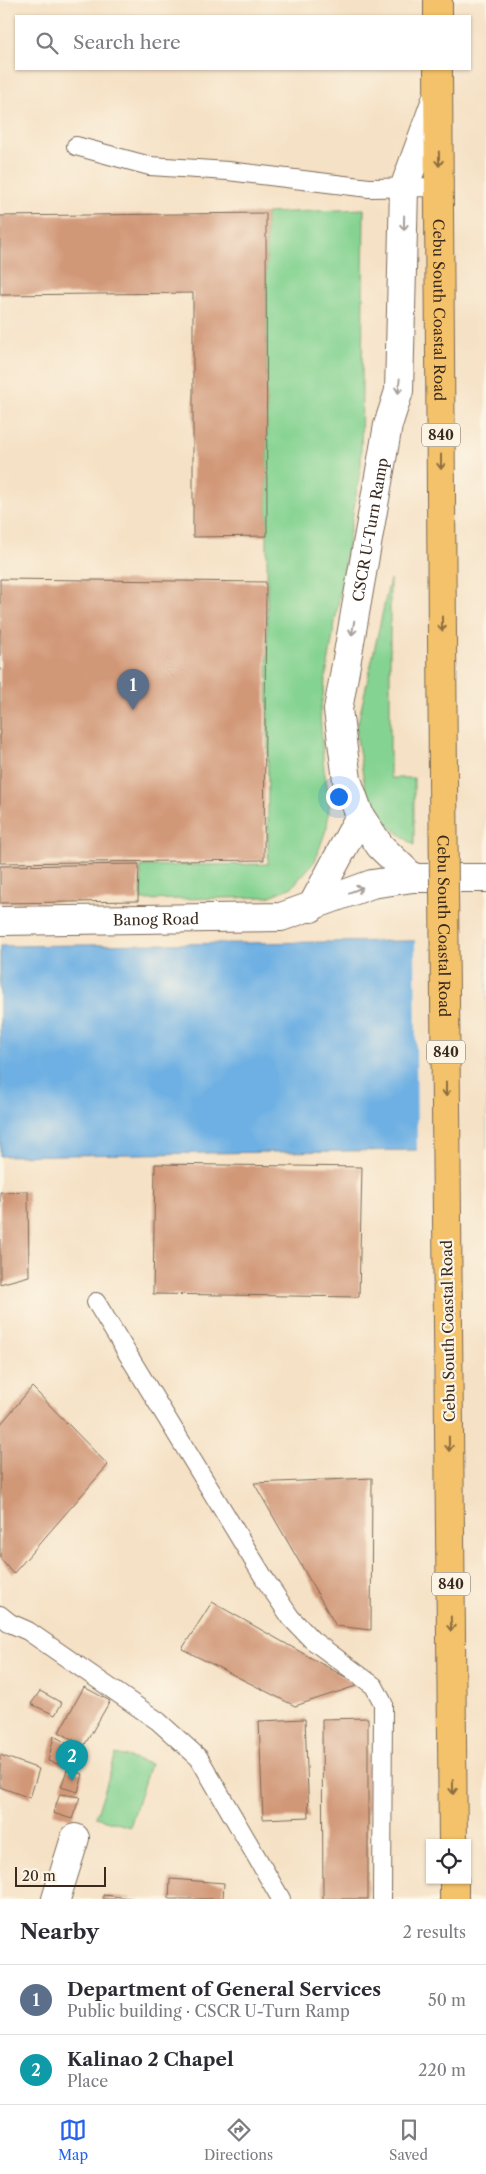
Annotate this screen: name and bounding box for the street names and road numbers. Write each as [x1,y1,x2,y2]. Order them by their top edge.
street label: Cebu South Coastal Road [430,219,450,401]
road number: 840 [422,424,460,446]
street label: CSCR U-Turn Ramp [348,456,392,603]
street label: Cebu South Coastal Road [434,835,455,1017]
street label: Banog Road [113,909,199,929]
road number: 840 [427,1040,465,1064]
street label: Cebu South Coastal Road [437,1240,459,1422]
road number: 840 [432,1572,470,1596]

